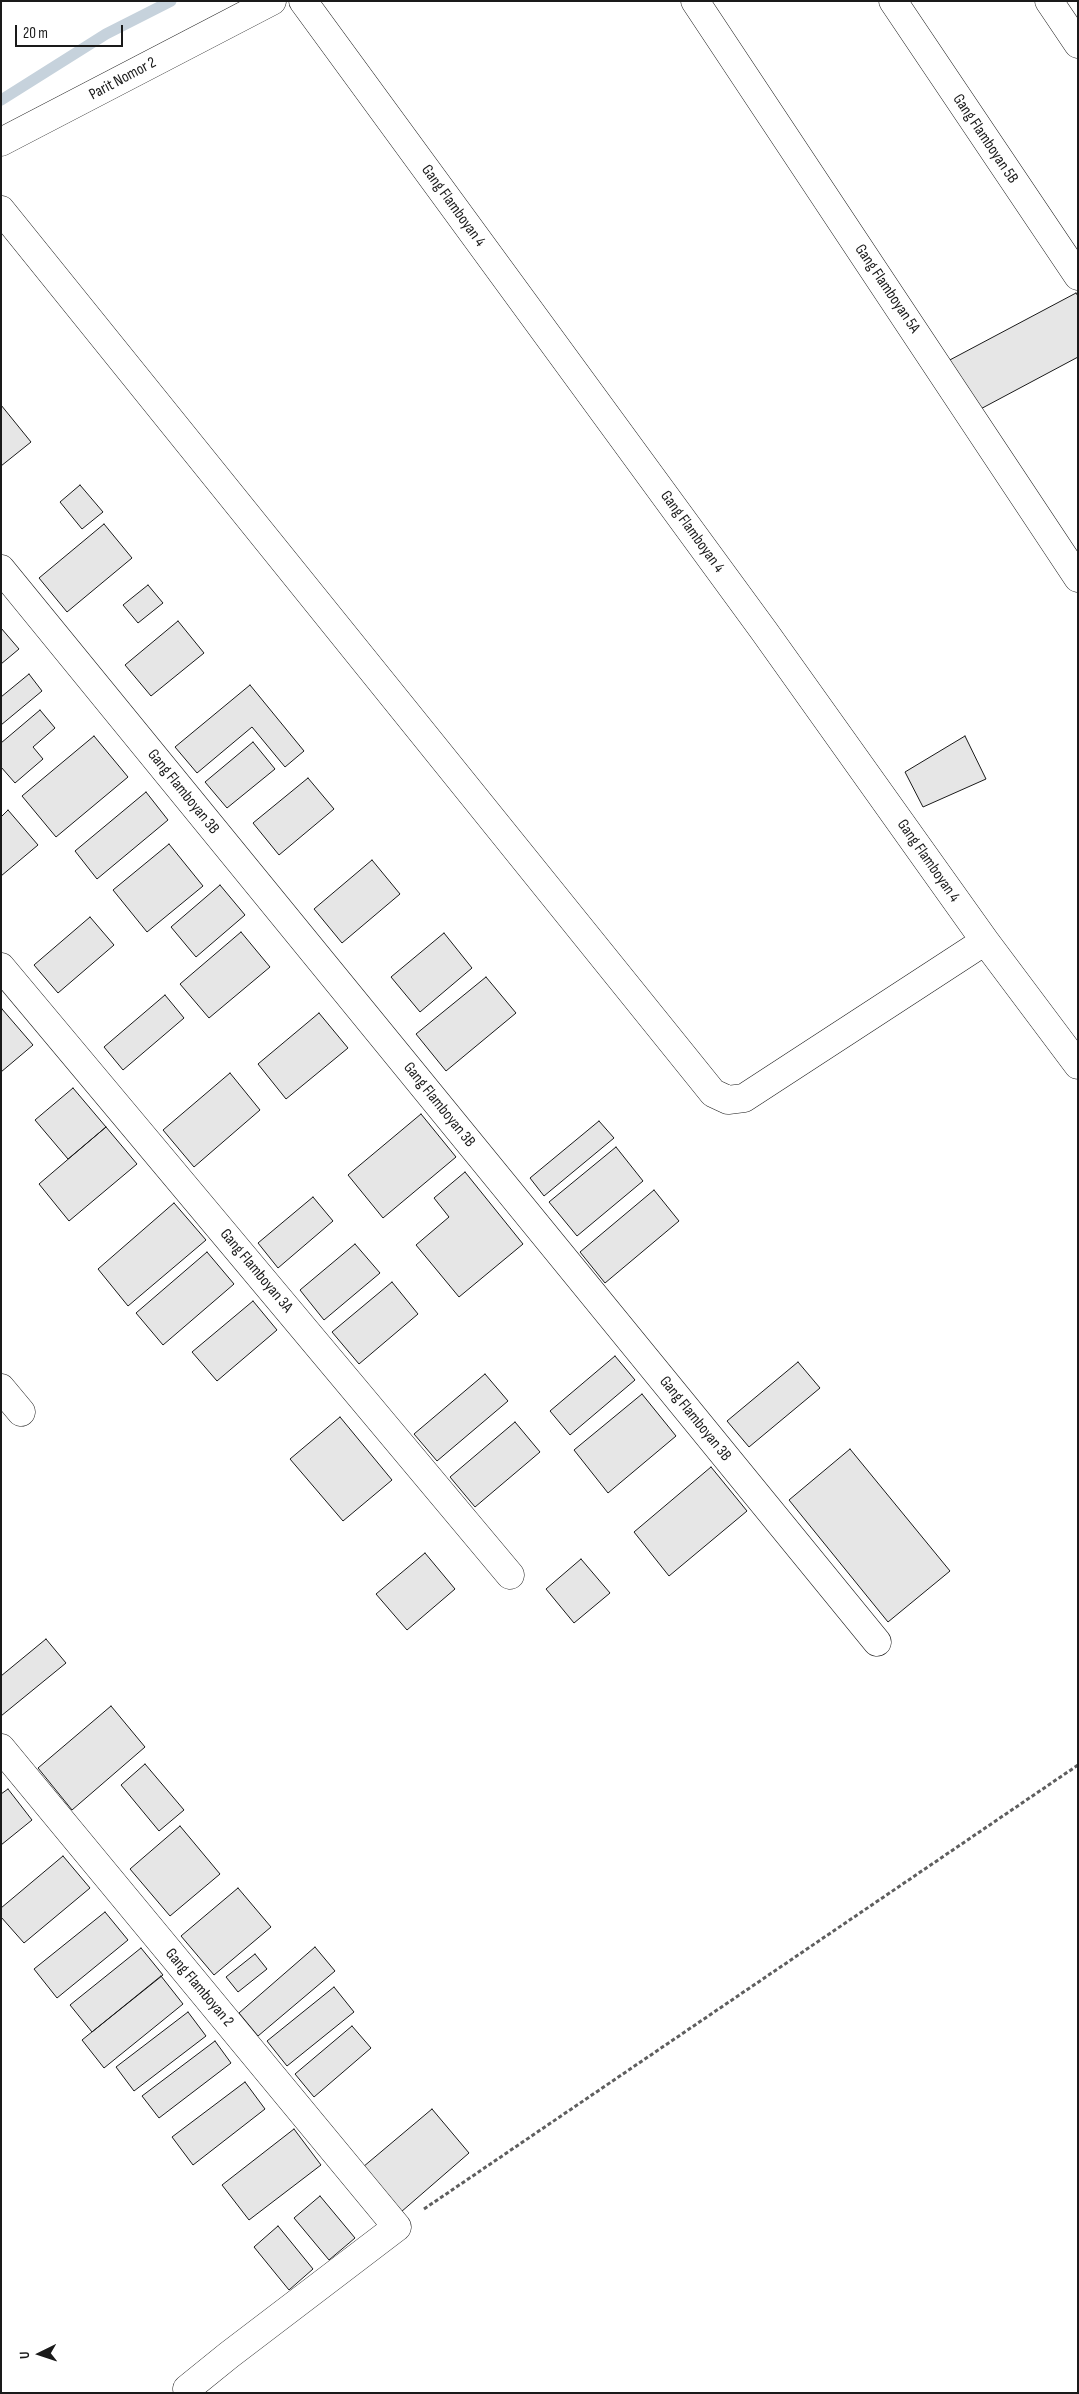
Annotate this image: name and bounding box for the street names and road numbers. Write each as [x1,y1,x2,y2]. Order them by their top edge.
street label: Parit Nomor 2 [86,53,160,105]
street label: Gang Flamboyan 5B [948,91,1022,187]
street label: Gang Flamboyan 4 [417,161,489,251]
street label: Gang Flamboyan 5A [850,241,924,337]
street label: Gang Flamboyan 4 [656,487,728,577]
street label: Gang Flamboyan 3B [143,746,223,838]
street label: Gang Flamboyan 4 [892,816,964,906]
street label: Gang Flamboyan 3B [399,1059,479,1151]
street label: Gang Flamboyan 3A [215,1225,297,1317]
street label: Gang Flamboyan 3B [655,1373,735,1465]
street label: Gang Flamboyan 2 [161,1945,237,2031]

